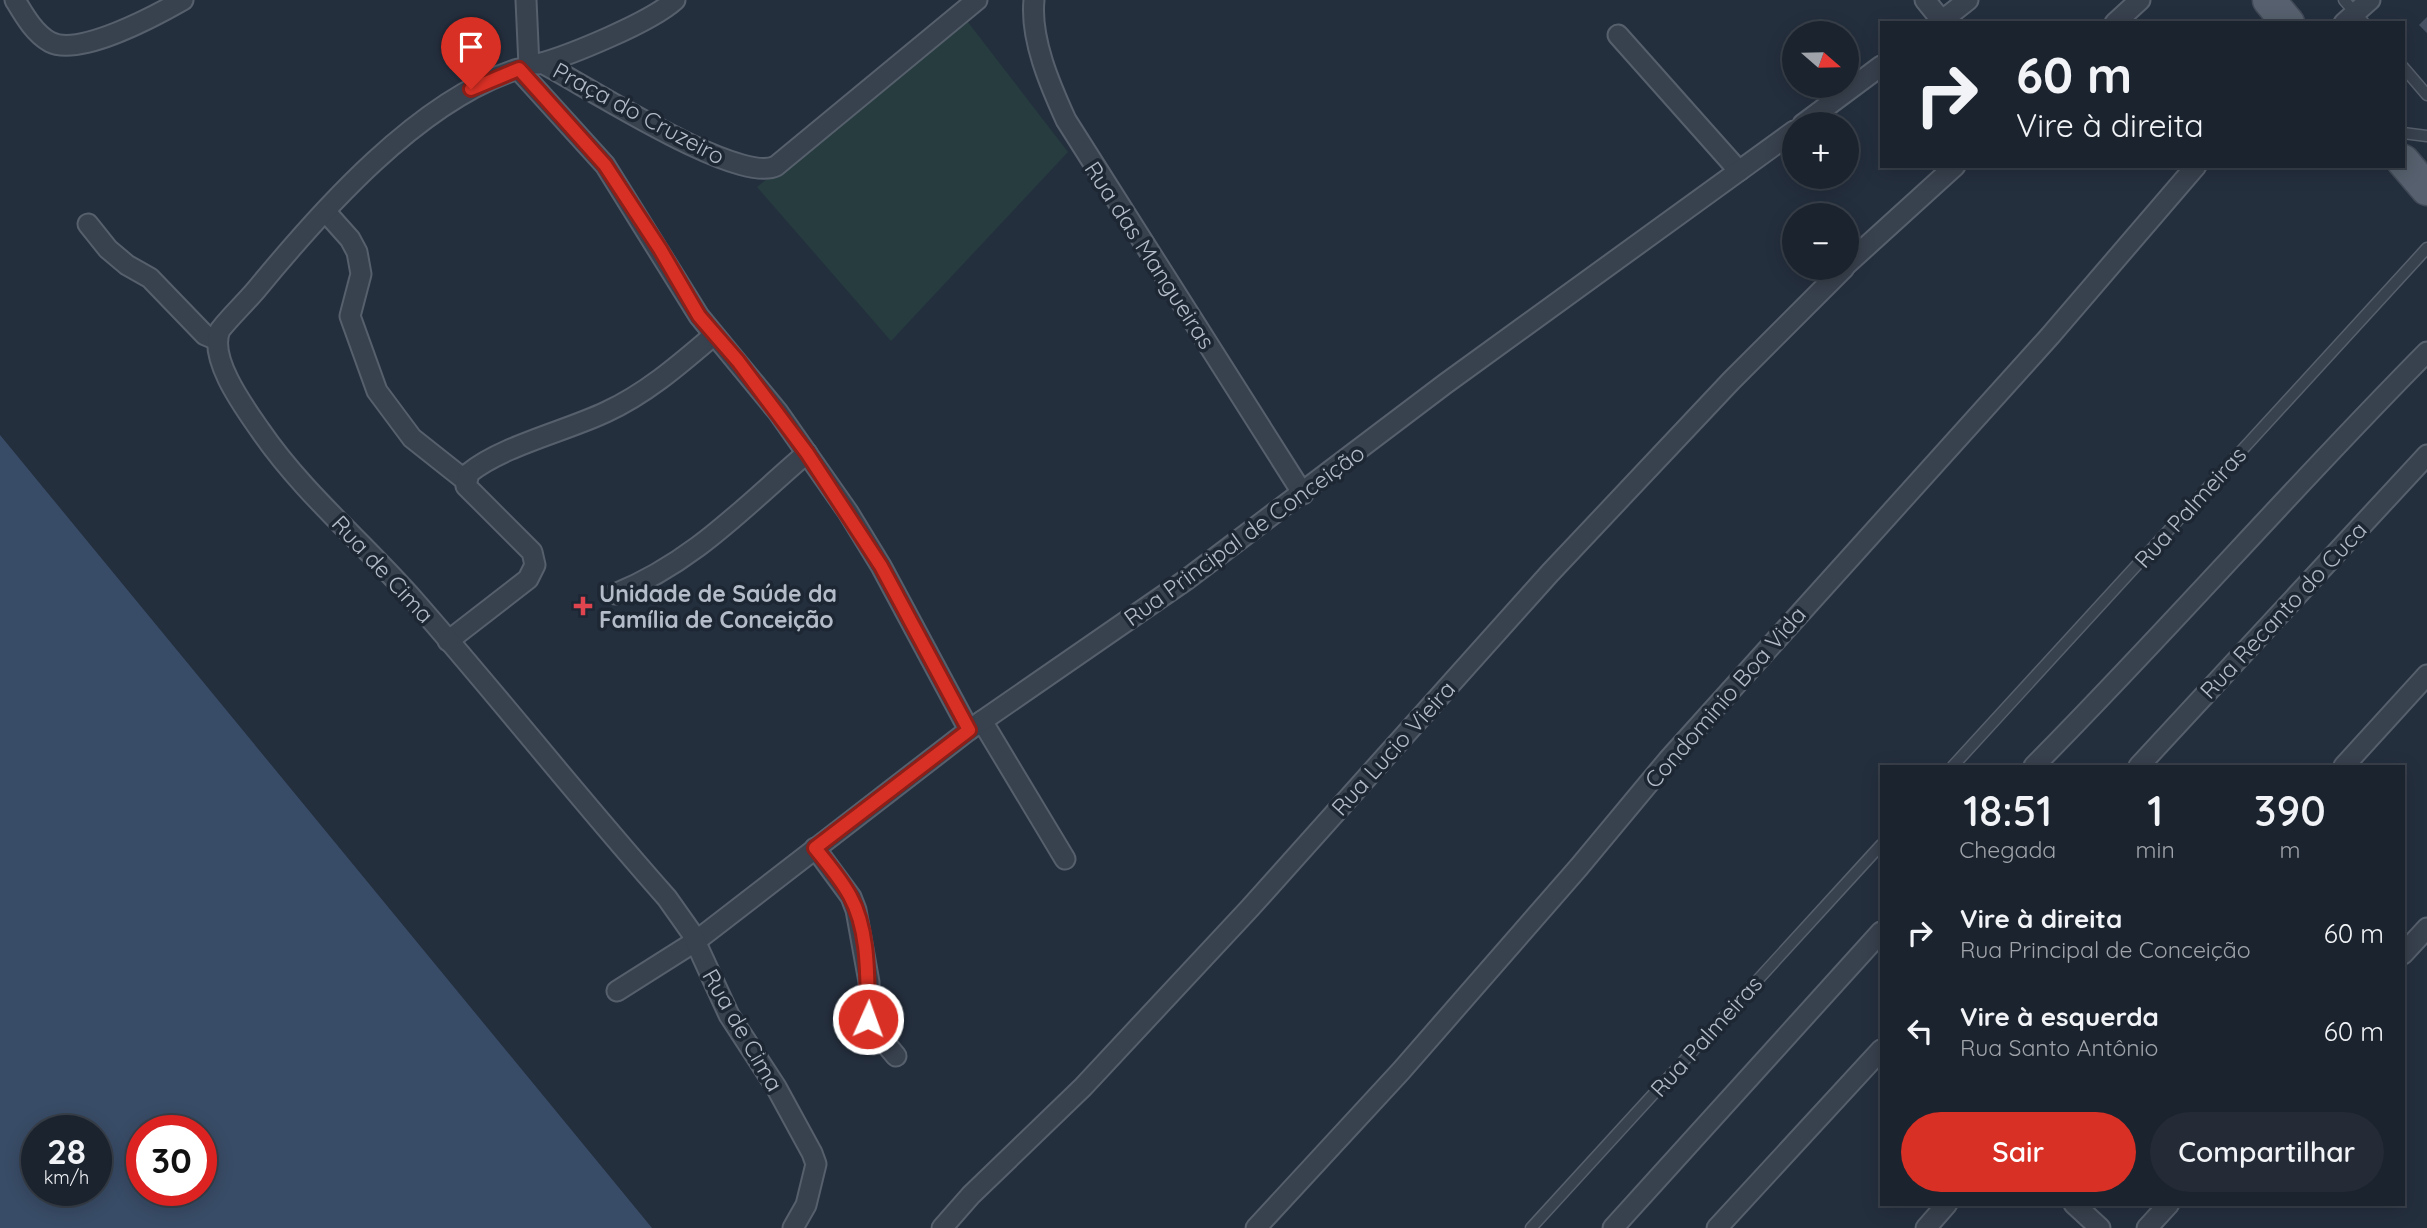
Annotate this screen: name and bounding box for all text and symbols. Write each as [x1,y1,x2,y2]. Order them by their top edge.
pin [441,17,501,89]
north arrow [1782,21,1858,98]
map controls [1782,21,1859,280]
icon: arrive [452,28,490,66]
text: 60 m [2016,44,2132,105]
icon: right [1901,49,1992,140]
street label: Praça do Cruzeiro [548,56,730,170]
text: Vire à direita [2016,105,2204,145]
button: + [1782,112,1859,189]
street label: Rua das Mangueiras [1078,156,1222,354]
button: − [1782,203,1859,280]
street label: Rua Principal de Conceição [1118,438,1370,632]
street label: Rua Palmeiras [2128,440,2252,574]
street label: Rua de Cima [326,509,440,629]
street label: Rua Recanto do Cuca [2193,515,2373,705]
place label: Unidade de Saúde da Família de Conceição [599,579,837,634]
marker: Unidade de Saúde da Família de Conceição [573,596,593,616]
street label: Condominio Boa Vida [1638,600,1812,794]
street label: Rua Lucio Vieira [1325,675,1461,821]
text: 18:51 [1963,784,2052,837]
text: 1 [2147,784,2163,837]
text: 390 [2254,784,2326,837]
text: Chegada [1959,835,2056,864]
text: min [2136,835,2175,864]
text: m [2279,835,2300,864]
text: Vire à direita [1960,902,2122,935]
icon: right [1901,914,1939,952]
text: 60 m [2324,917,2384,950]
text: Rua Principal de Conceição [1960,935,2251,964]
street label: Rua de Cima [696,964,790,1096]
street label: Rua Palmeiras [1644,969,1768,1103]
position arrow [831,982,905,1056]
text: Vire à esquerda [1960,1000,2159,1033]
icon: left [1901,1012,1939,1050]
text: 60 m [2324,1015,2384,1048]
text: Rua Santo Antônio [1960,1033,2158,1062]
button: Sair [1901,1112,2136,1192]
button: Compartilhar [2150,1112,2384,1192]
speed limit sign: 30 [126,1115,217,1206]
text: 28 [47,1129,86,1173]
text: km/h [44,1166,89,1189]

